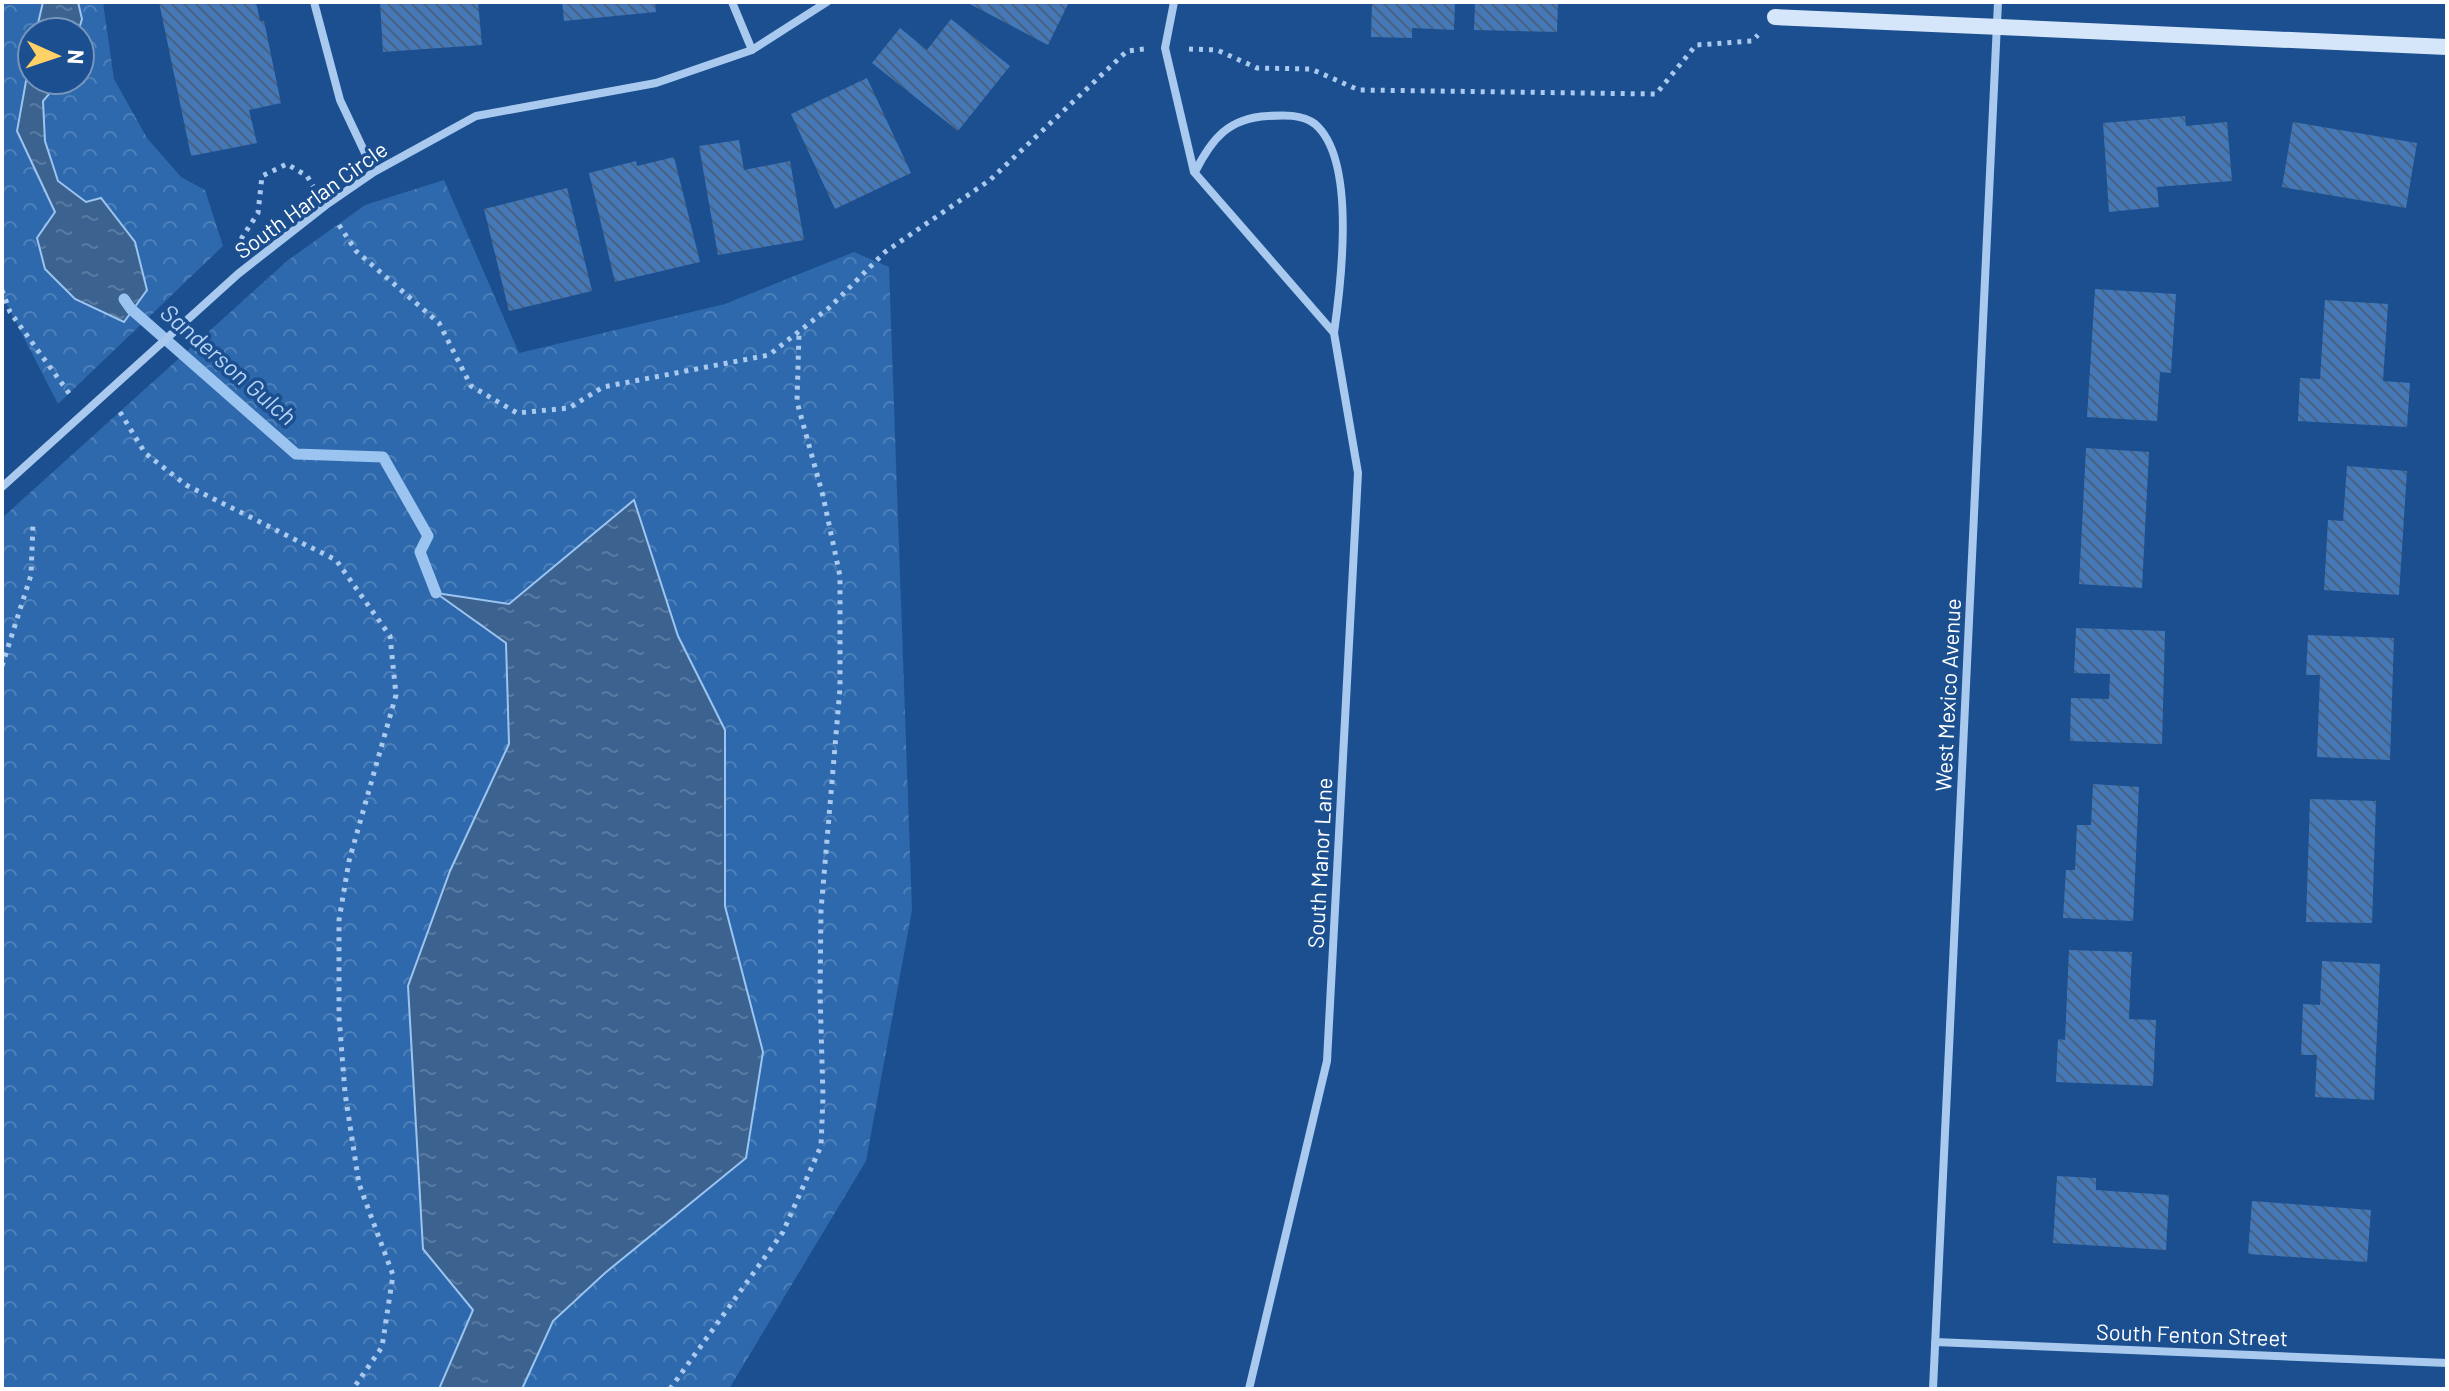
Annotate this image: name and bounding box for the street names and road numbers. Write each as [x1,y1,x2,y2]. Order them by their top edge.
street label: South Harlan Circle [229,135,392,263]
street label: West Mexico Avenue [1929,598,1965,792]
street label: South Manor Lane [1302,777,1336,949]
street label: South Fenton Street [2096,1318,2288,1350]

